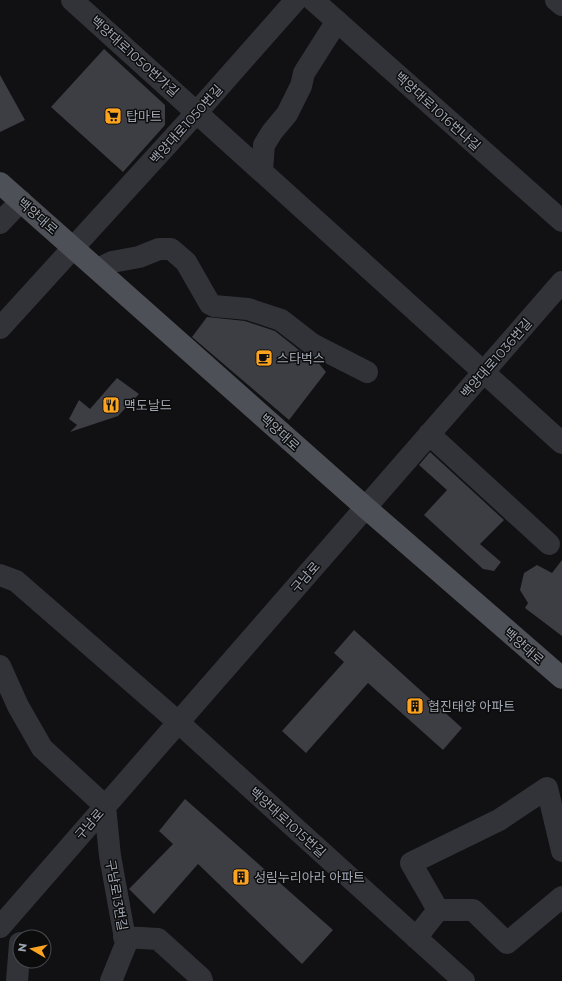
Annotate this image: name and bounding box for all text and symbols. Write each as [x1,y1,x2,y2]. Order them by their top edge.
street label: 백양대로1050번가길 [88,12,182,100]
street label: 백양대로1016번나길 [392,68,484,154]
street label: 백양대로1050번길 [146,81,226,167]
supermarket icon: 탑마트 [103,106,123,126]
place label: 탑마트 [126,108,162,124]
street label: 백양대로 [15,194,61,238]
street label: 백양대로1036번길 [457,315,535,401]
cafe icon: 스타벅스 [254,348,274,368]
place label: 스타벅스 [277,350,325,366]
restaurant icon: 맥도날드 [101,395,121,415]
place label: 맥도날드 [124,397,172,413]
street label: 백양대로 [257,410,303,454]
street label: 구남로 [287,558,323,596]
street label: 백양대로 [501,624,547,668]
building icon: 협진태양 아파트 [405,696,425,716]
place label: 협진태양 아파트 [428,698,515,714]
street label: 백양대로1015번길 [247,784,329,860]
street label: 구남로 [71,805,107,843]
street label: 구남로13번길 [103,858,131,932]
building icon: 성림누리아라 아파트 [231,867,251,887]
place label: 성림누리아라 아파트 [254,869,365,885]
north arrow [12,929,52,969]
text: N [15,942,30,953]

